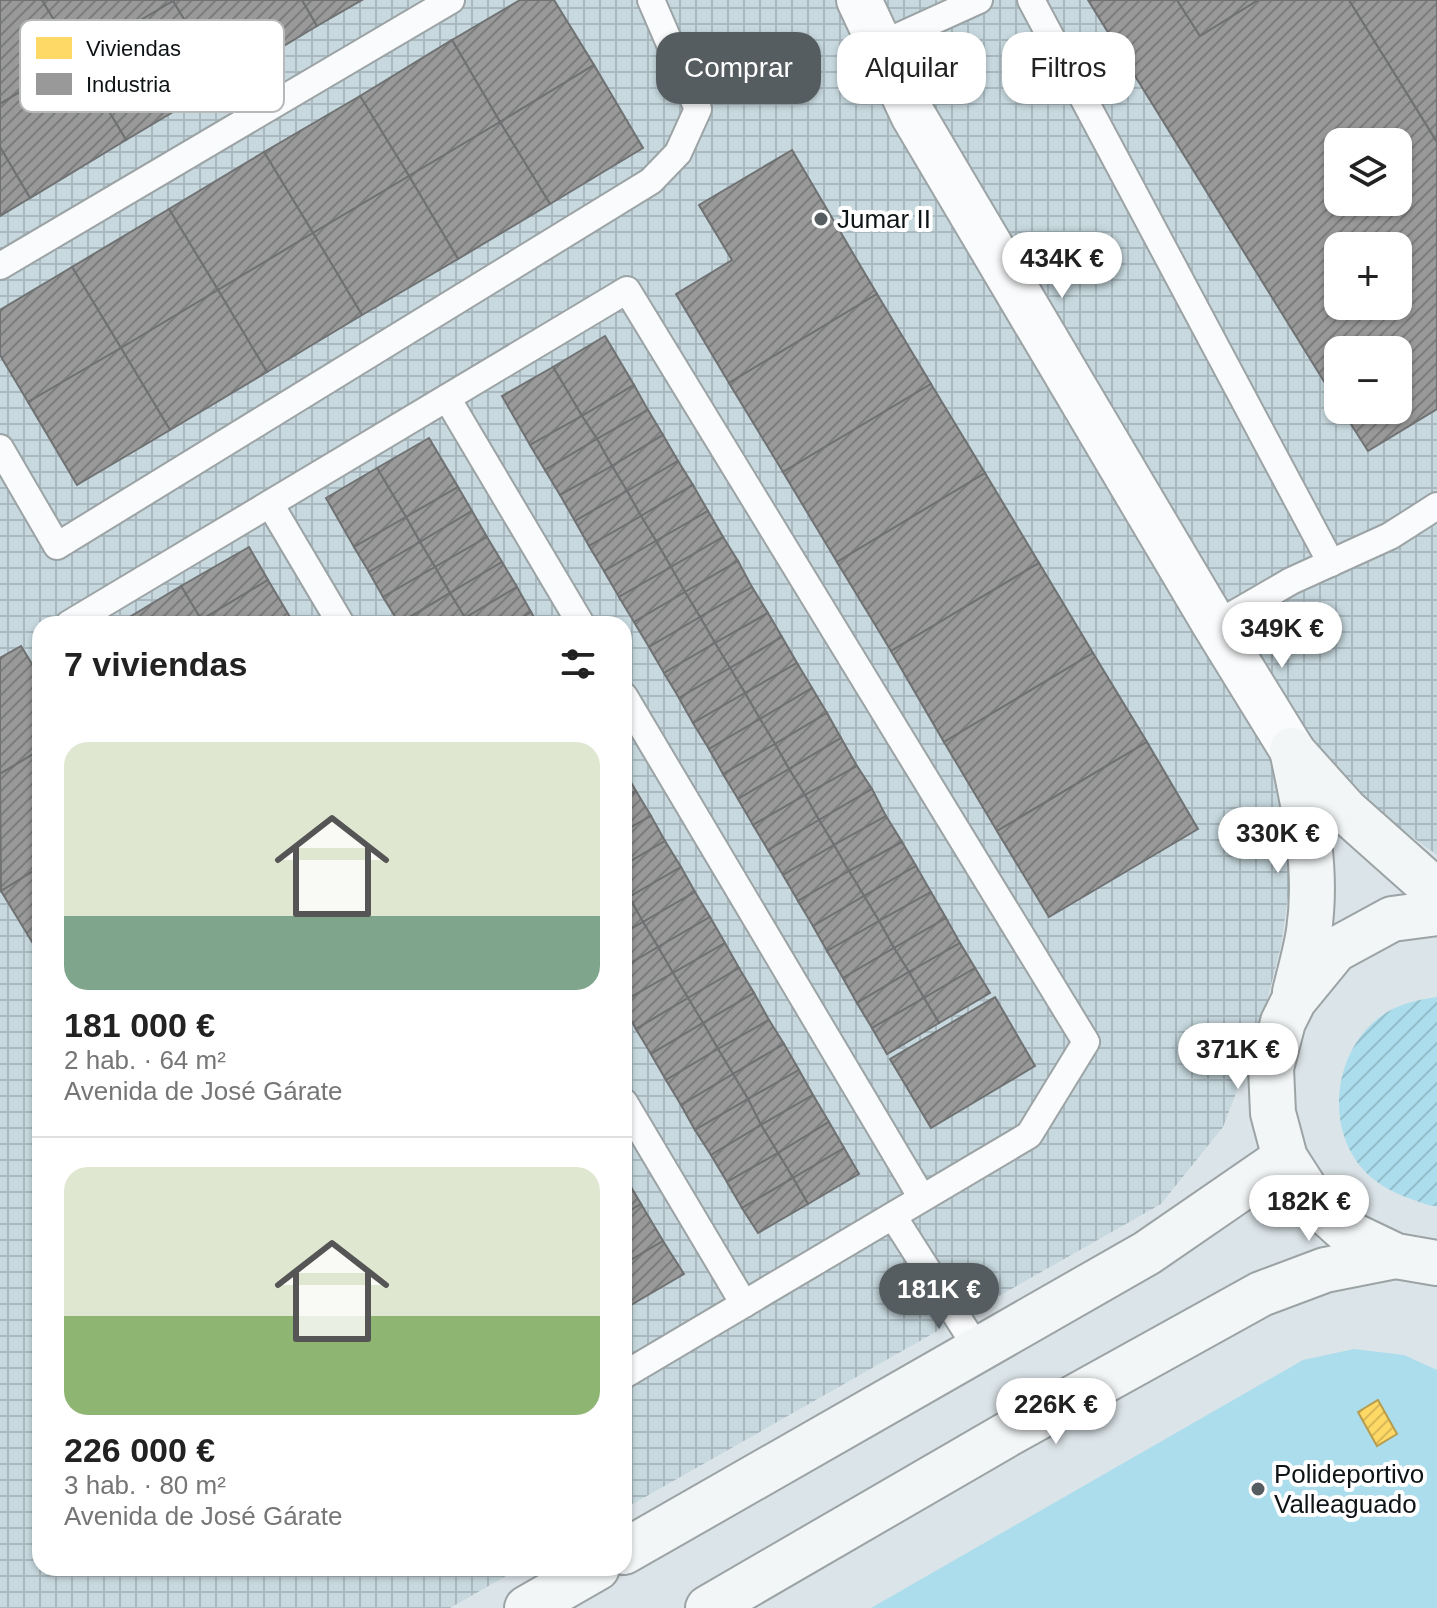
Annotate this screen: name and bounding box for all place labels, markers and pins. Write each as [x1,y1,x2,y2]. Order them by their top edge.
place label: Jumar II [837,204,931,234]
marker: Jumar II [812,210,830,228]
pin: 434K € [997,232,1127,300]
pin: 349K € [1217,602,1347,670]
pin: 330K € [1213,807,1343,875]
pin: 371K € [1173,1023,1303,1091]
pin: 182K € [1244,1175,1374,1243]
pin: 181K € [874,1263,1004,1331]
pin: 226K € [991,1378,1121,1446]
place label: Polideportivo Valleaguado [1274,1459,1424,1519]
marker: Polideportivo Valleaguado [1249,1480,1267,1498]

